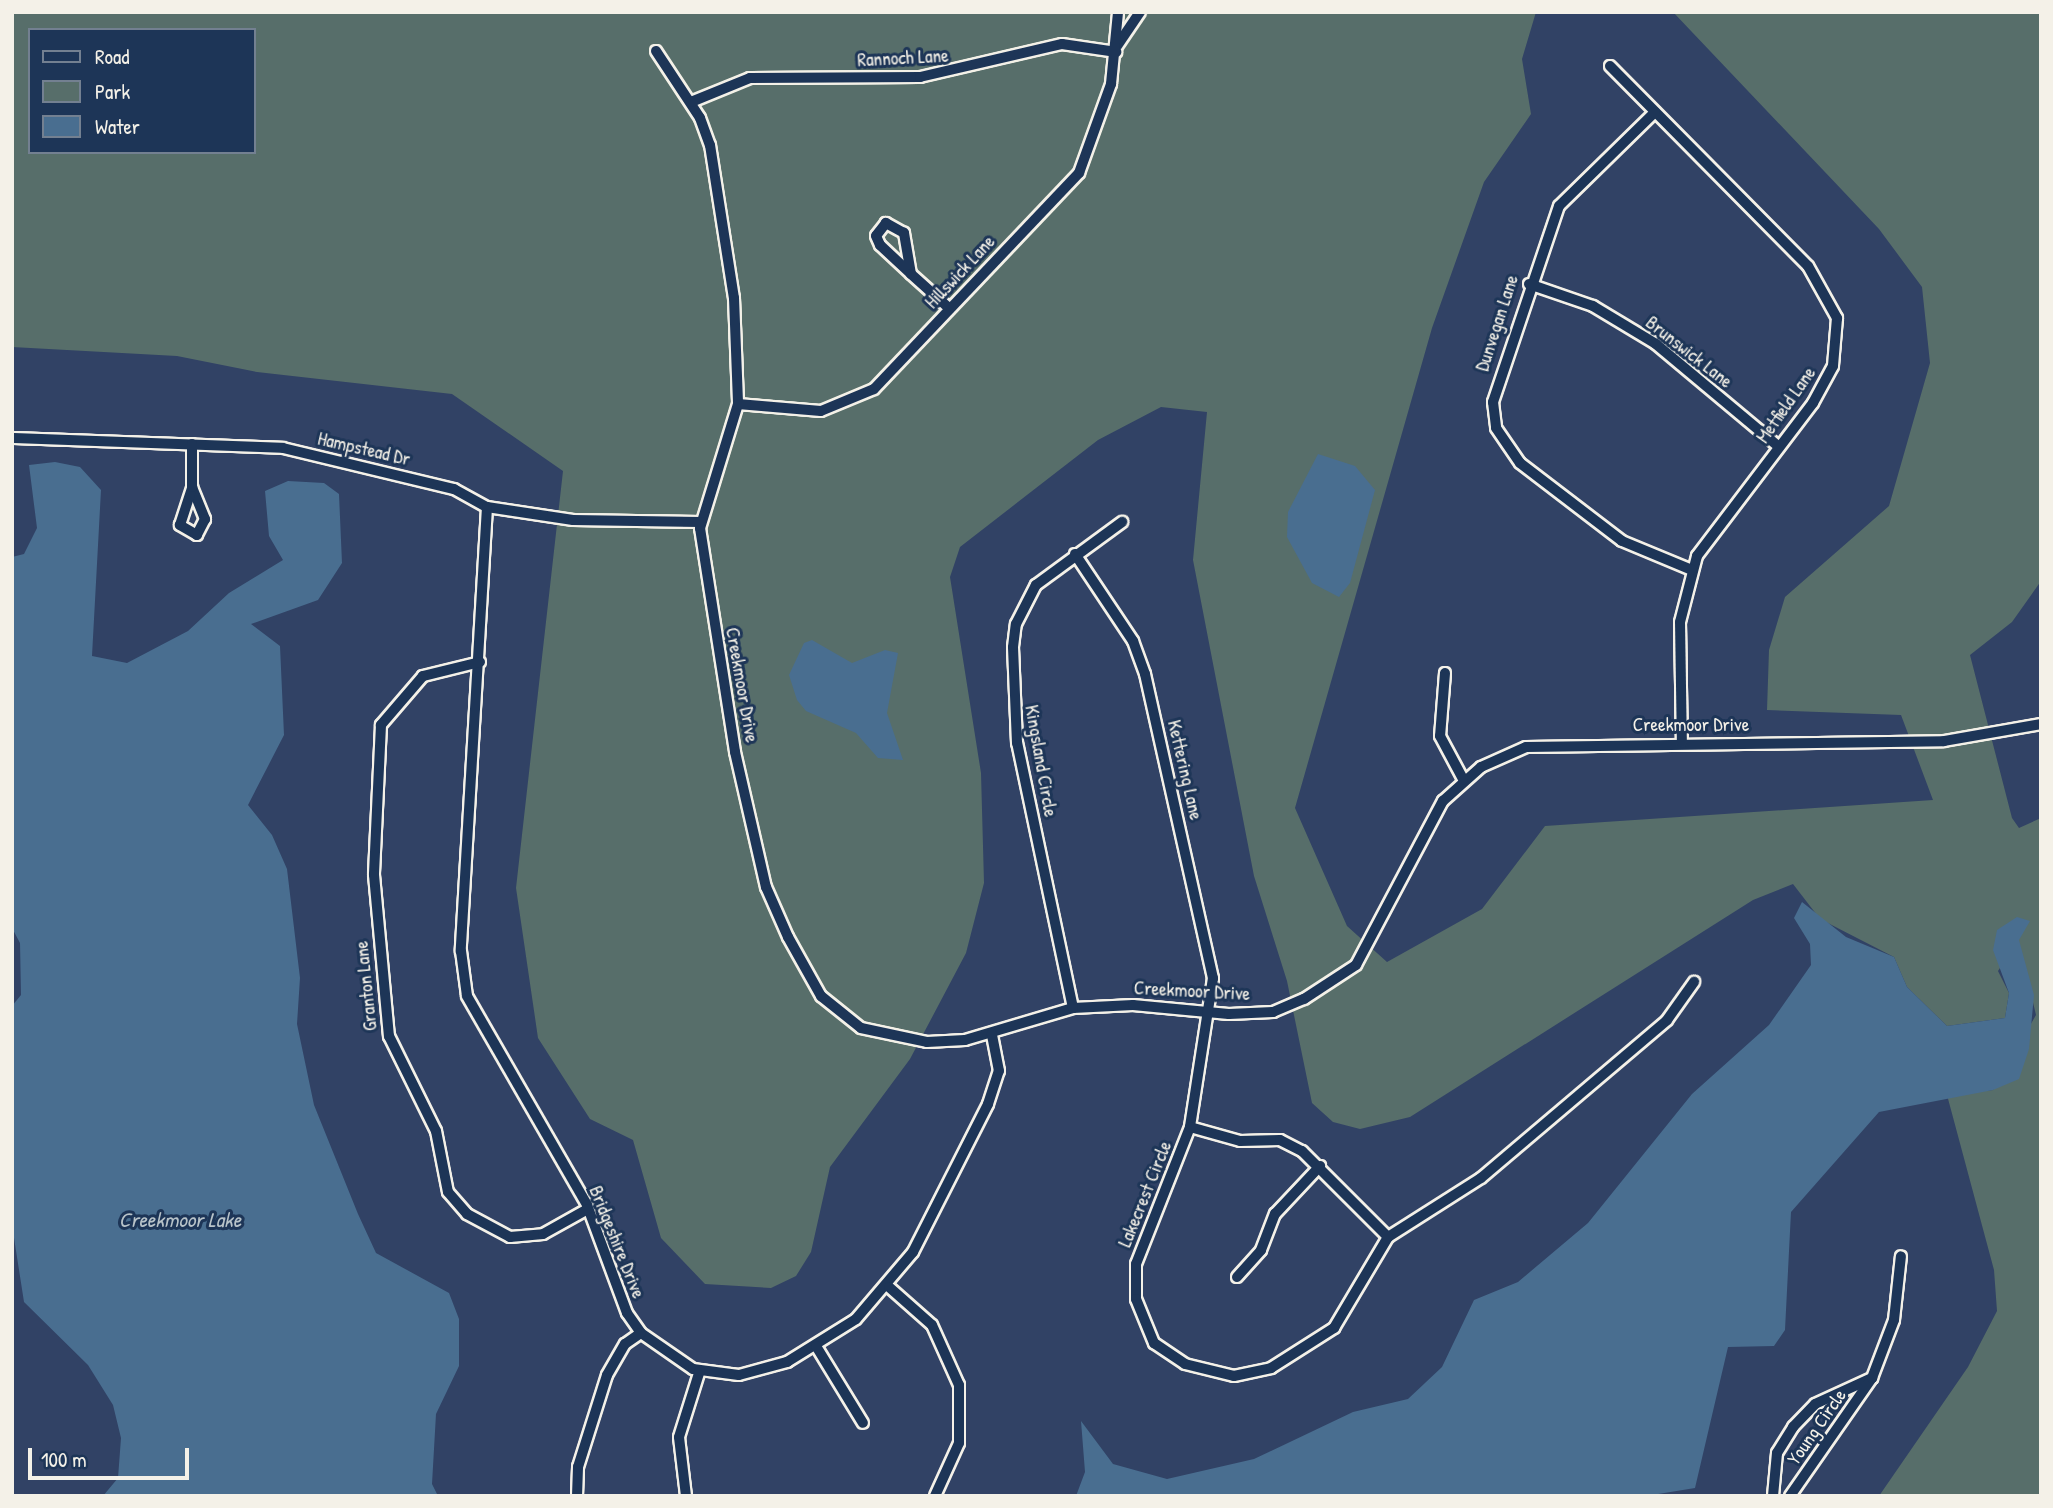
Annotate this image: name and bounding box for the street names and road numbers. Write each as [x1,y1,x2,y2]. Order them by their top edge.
street label: Rannoch Lane [857,44,949,72]
street label: Hillswick Lane [920,231,1000,313]
street label: Dunvegan Lane [1471,272,1523,374]
street label: Brunswick Lane [1641,311,1737,393]
street label: Metfield Lane [1751,362,1821,448]
street label: Hampstead Dr [315,427,413,471]
street label: Creekmoor Drive [721,626,763,744]
street label: Kingsland Circle [1020,703,1062,819]
street label: Creekmoor Drive [1633,714,1749,736]
street label: Kettering Lane [1162,718,1208,822]
street label: Granton Lane [350,940,382,1032]
street label: Creekmoor Drive [1133,977,1251,1005]
street label: Lakecrest Circle [1113,1138,1177,1250]
street label: Bridgeshire Drive [584,1182,650,1302]
street label: Young Circle [1783,1385,1851,1469]

